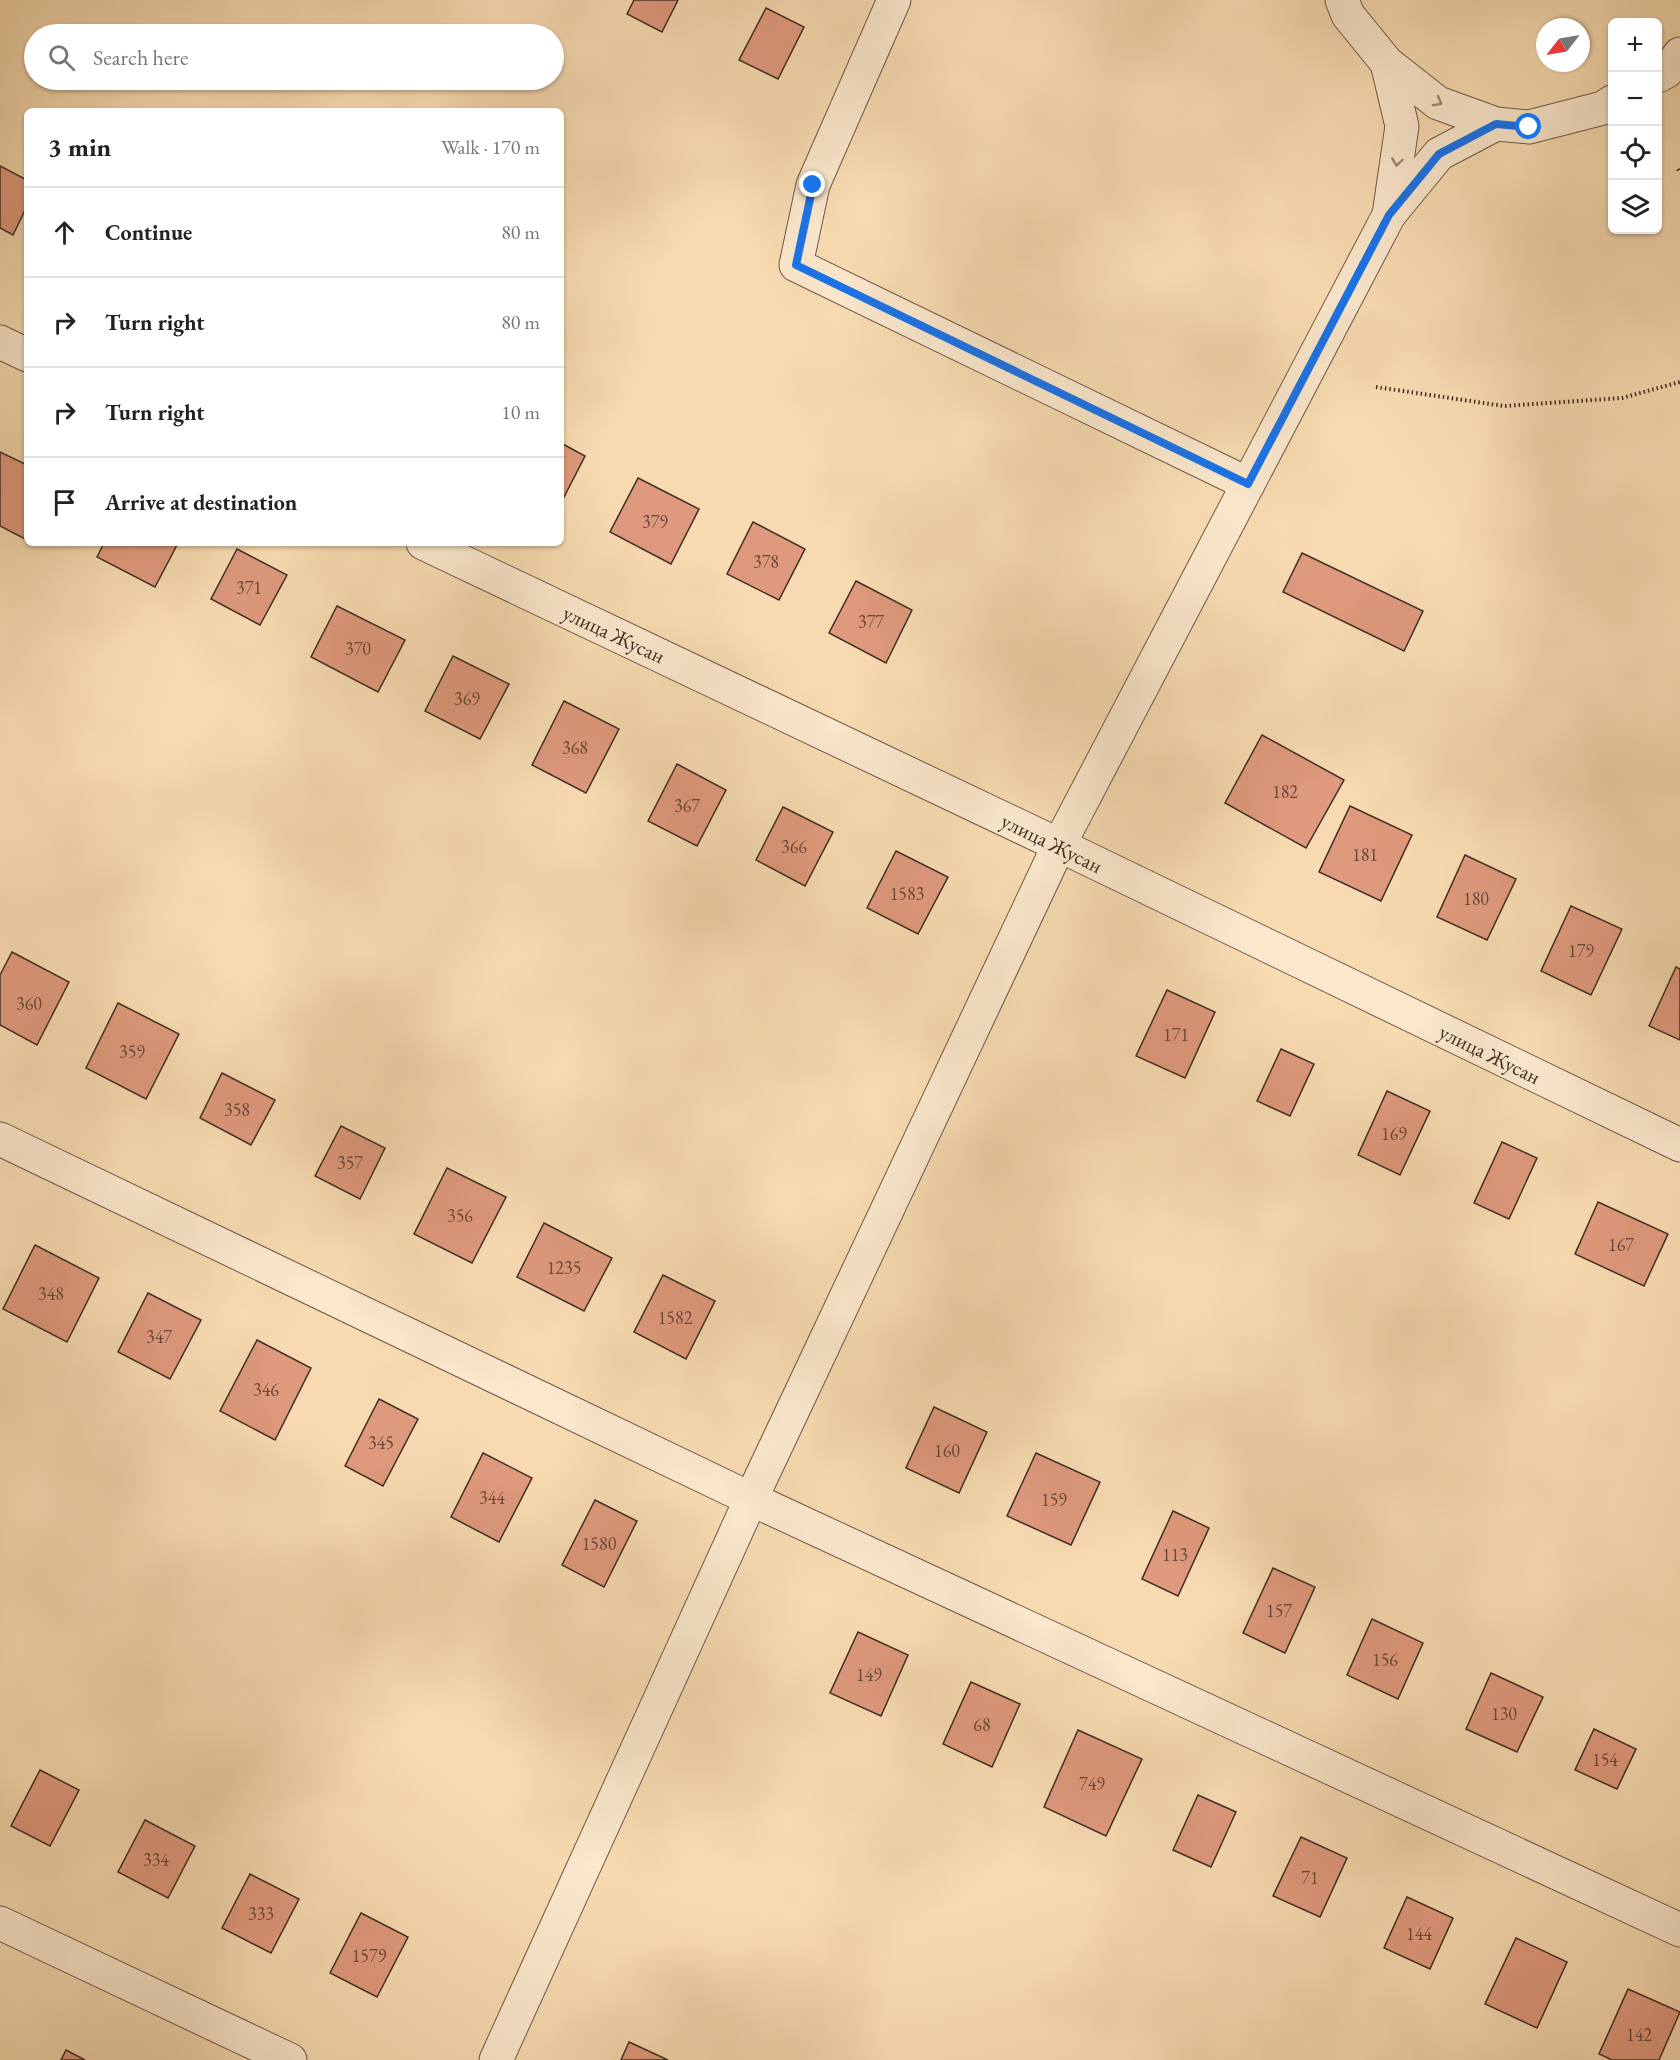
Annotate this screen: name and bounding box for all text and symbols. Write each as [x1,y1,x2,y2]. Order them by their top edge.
north arrow [1536,18,1590,72]
map controls [1608,18,1662,234]
button: + [1608,18,1662,72]
search box [24,24,564,90]
icon: search [45,41,78,74]
text: Search here [93,43,188,72]
button: − [1608,72,1662,126]
one-way arrow [1432,95,1442,106]
route start [1515,113,1541,139]
button: locate [1608,126,1662,180]
text: 3 min [48,130,111,164]
text: Walk · 170 m [441,134,540,160]
one-way arrow [1392,157,1404,166]
route end [799,171,825,197]
button: layers [1608,180,1662,234]
icon: ahead [48,216,81,249]
text: Continue [105,218,192,247]
text: 80 m [501,219,540,245]
icon: right [48,306,81,339]
text: Turn right [105,308,204,337]
text: 80 m [501,309,540,335]
icon: right [48,396,81,429]
text: Turn right [105,398,204,427]
text: 10 m [501,399,540,425]
icon: arrive [48,486,81,519]
text: Arrive at destination [105,488,297,517]
house number: 379 [642,510,668,533]
house number: 378 [753,550,779,573]
house number: 371 [236,576,262,599]
street label: улица Жусан [559,599,669,669]
house number: 377 [858,610,884,633]
house number: 370 [345,637,371,660]
house number: 369 [454,687,480,710]
house number: 368 [562,736,588,759]
house number: 182 [1272,780,1298,803]
house number: 367 [674,794,700,817]
street label: улица Жусан [997,807,1107,879]
house number: 366 [781,835,807,858]
house number: 181 [1352,843,1378,866]
house number: 1583 [890,882,924,905]
house number: 180 [1463,887,1489,910]
house number: 179 [1568,939,1594,962]
house number: 360 [16,992,42,1015]
street label: улица Жусан [1435,1018,1545,1090]
house number: 171 [1163,1023,1189,1046]
house number: 359 [119,1040,145,1063]
house number: 358 [224,1098,250,1121]
house number: 169 [1381,1122,1407,1145]
house number: 357 [337,1151,363,1174]
house number: 356 [447,1204,473,1227]
house number: 167 [1608,1233,1634,1256]
house number: 1235 [547,1256,581,1279]
house number: 348 [38,1282,64,1305]
house number: 1582 [658,1306,693,1329]
house number: 347 [146,1325,172,1348]
house number: 346 [253,1378,279,1401]
house number: 345 [368,1431,394,1454]
house number: 160 [934,1439,960,1462]
house number: 344 [479,1486,505,1509]
house number: 159 [1041,1488,1067,1511]
house number: 1580 [582,1532,617,1555]
house number: 113 [1162,1543,1188,1566]
house number: 157 [1266,1599,1292,1622]
house number: 156 [1372,1648,1398,1671]
house number: 149 [856,1663,882,1686]
house number: 130 [1491,1702,1517,1725]
house number: 68 [973,1713,991,1736]
house number: 154 [1592,1748,1618,1771]
house number: 749 [1079,1772,1105,1795]
house number: 334 [143,1848,169,1871]
house number: 71 [1301,1866,1319,1889]
house number: 333 [248,1902,274,1925]
house number: 144 [1406,1922,1432,1945]
house number: 1579 [352,1944,387,1967]
house number: 142 [1626,2023,1652,2046]

